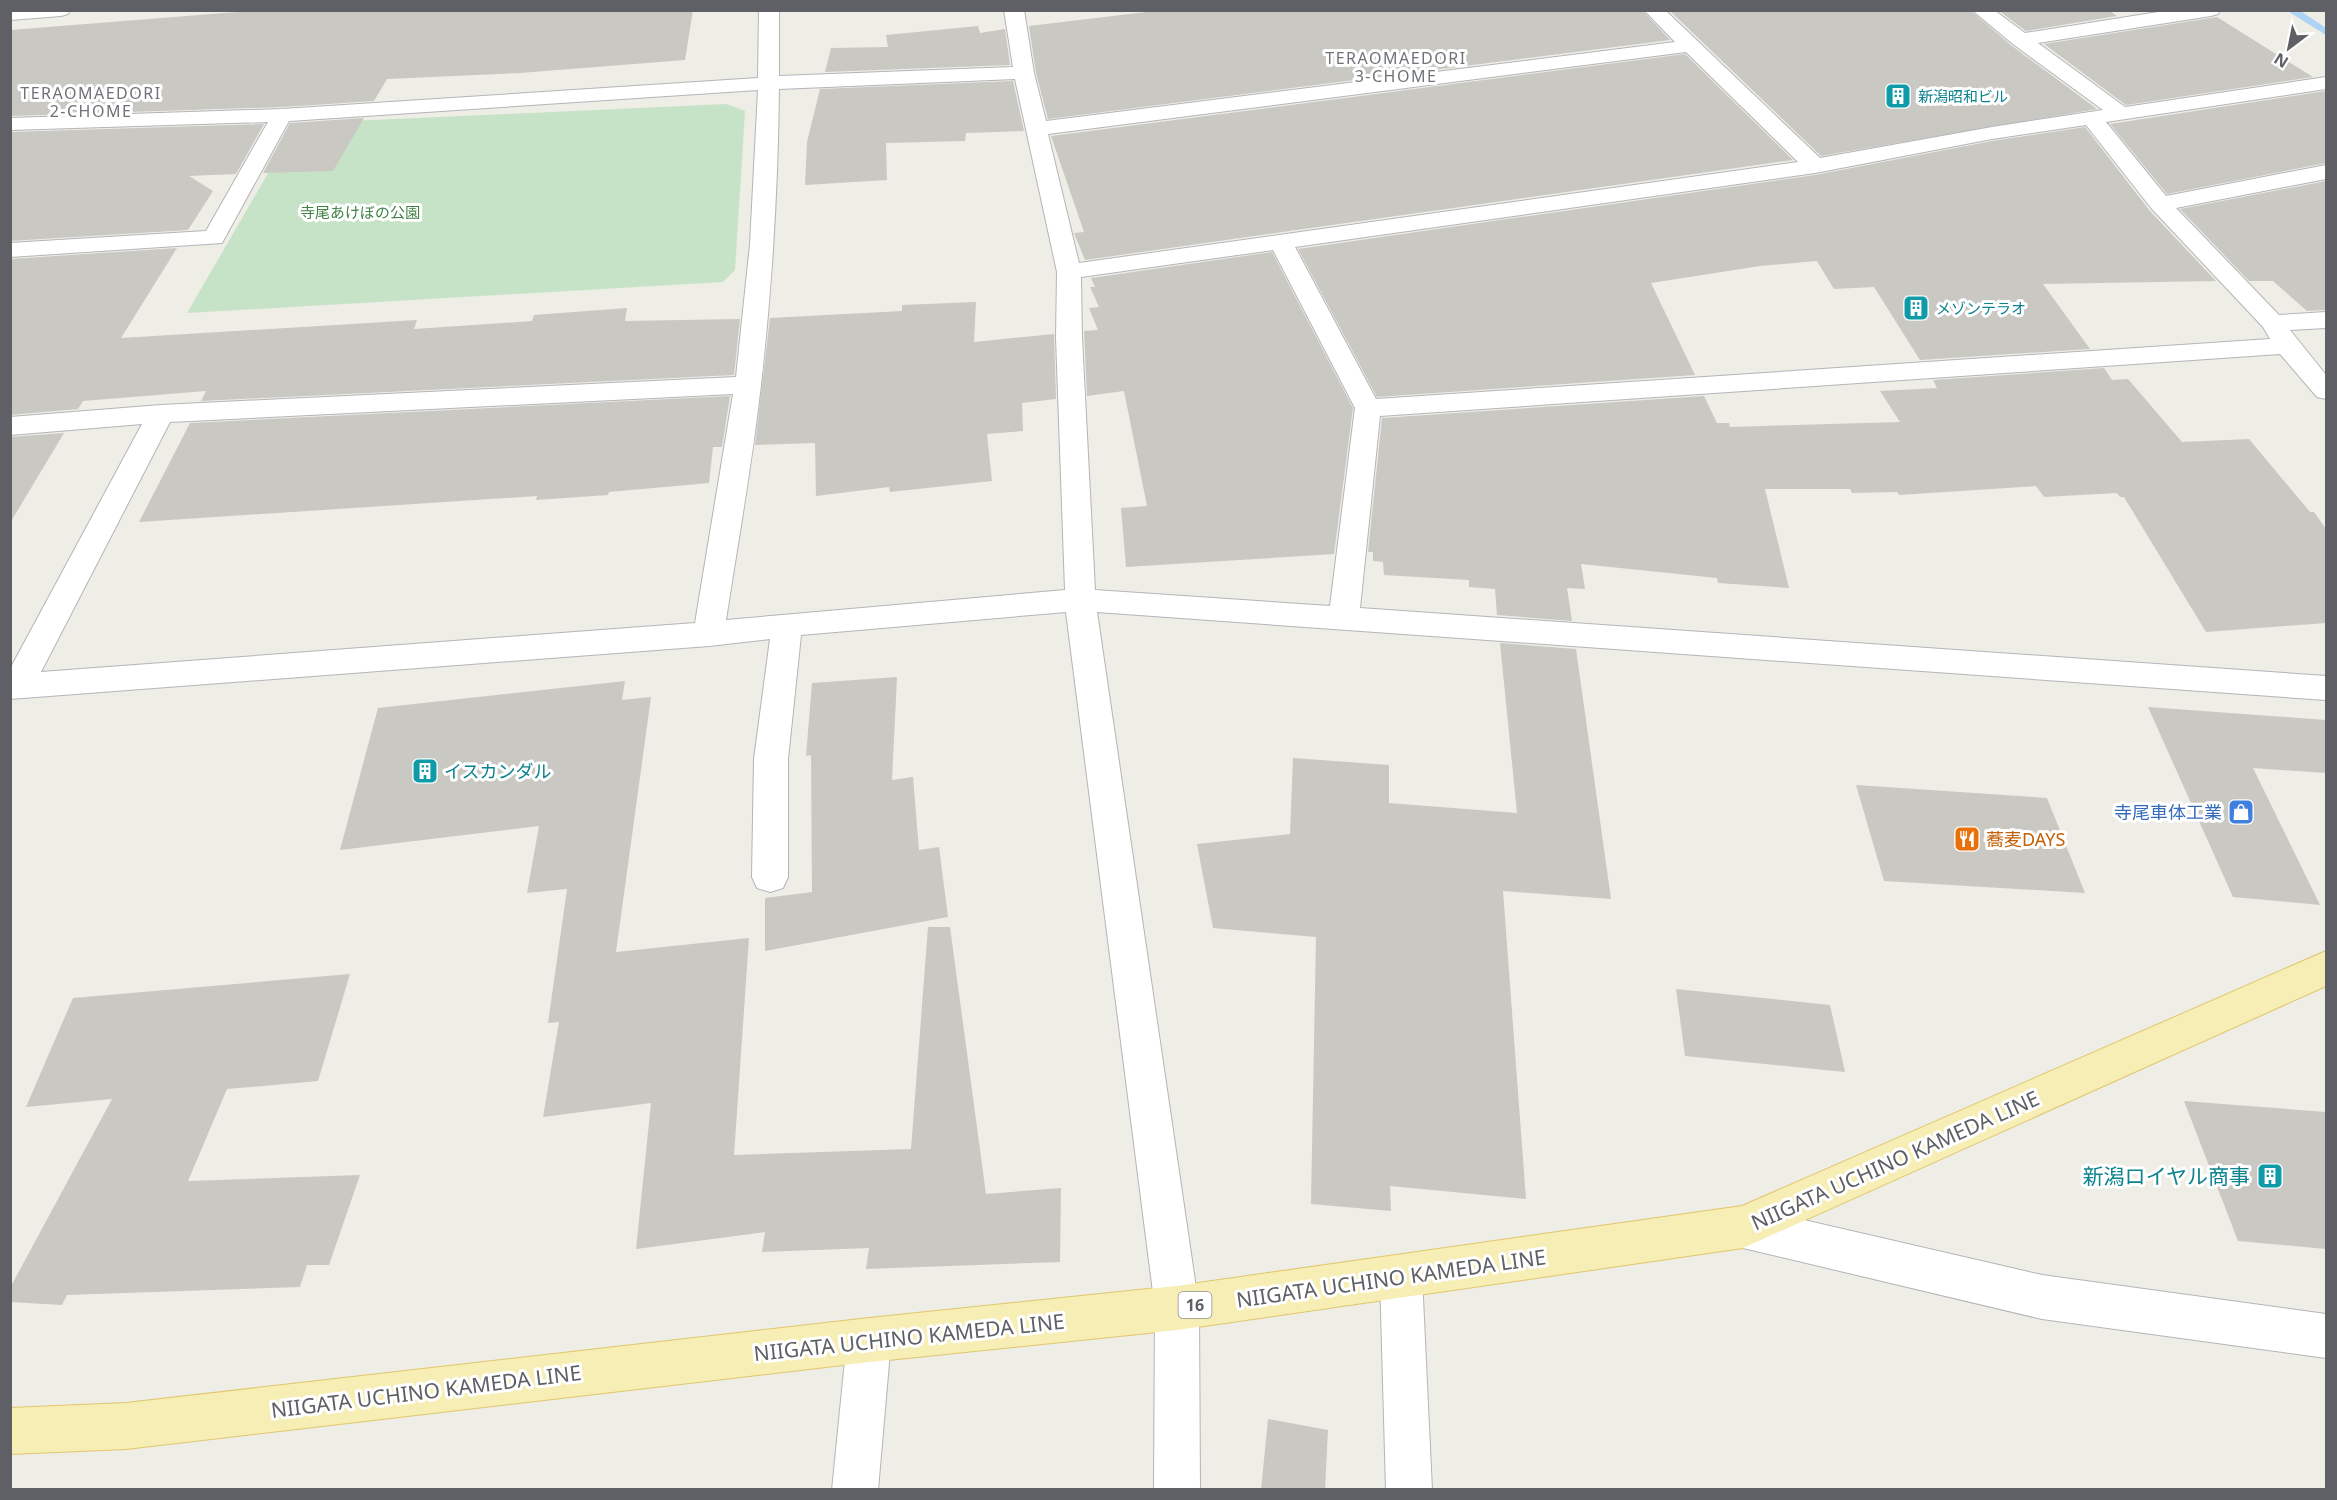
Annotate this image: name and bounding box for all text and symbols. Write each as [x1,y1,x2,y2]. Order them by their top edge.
north arrow [2259,18,2319,78]
district label: TERAOMAEDORI 3-CHOME [1325,47,1467,87]
text: N [2270,48,2292,73]
building icon: 新潟昭和ビル [1883,81,1913,111]
district label: TERAOMAEDORI 2-CHOME [20,82,162,122]
place label: 新潟昭和ビル [1918,86,2008,106]
park label: 寺尾あけぼの公園 [300,202,420,222]
building icon: メゾンテラオ [1901,293,1931,323]
place label: メゾンテラオ [1936,298,2026,318]
building icon: イスカンダル [410,756,440,786]
place label: イスカンダル [444,759,551,783]
shop icon: 寺尾車体工業 [2226,797,2256,827]
place label: 寺尾車体工業 [2114,800,2222,824]
restaurant icon: 蕎麦DAYS [1952,824,1982,854]
place label: 蕎麦DAYS [1986,827,2065,851]
street label: NIIGATA UCHINO KAMEDA LINE [1747,1084,2043,1236]
building icon: 新潟ロイヤル商事 [2255,1161,2285,1191]
place label: 新潟ロイヤル商事 [2083,1162,2250,1190]
street label: NIIGATA UCHINO KAMEDA LINE [1234,1242,1548,1314]
road number: 16 [1178,1292,1212,1318]
street label: NIIGATA UCHINO KAMEDA LINE [752,1307,1066,1367]
street label: NIIGATA UCHINO KAMEDA LINE [269,1358,583,1424]

